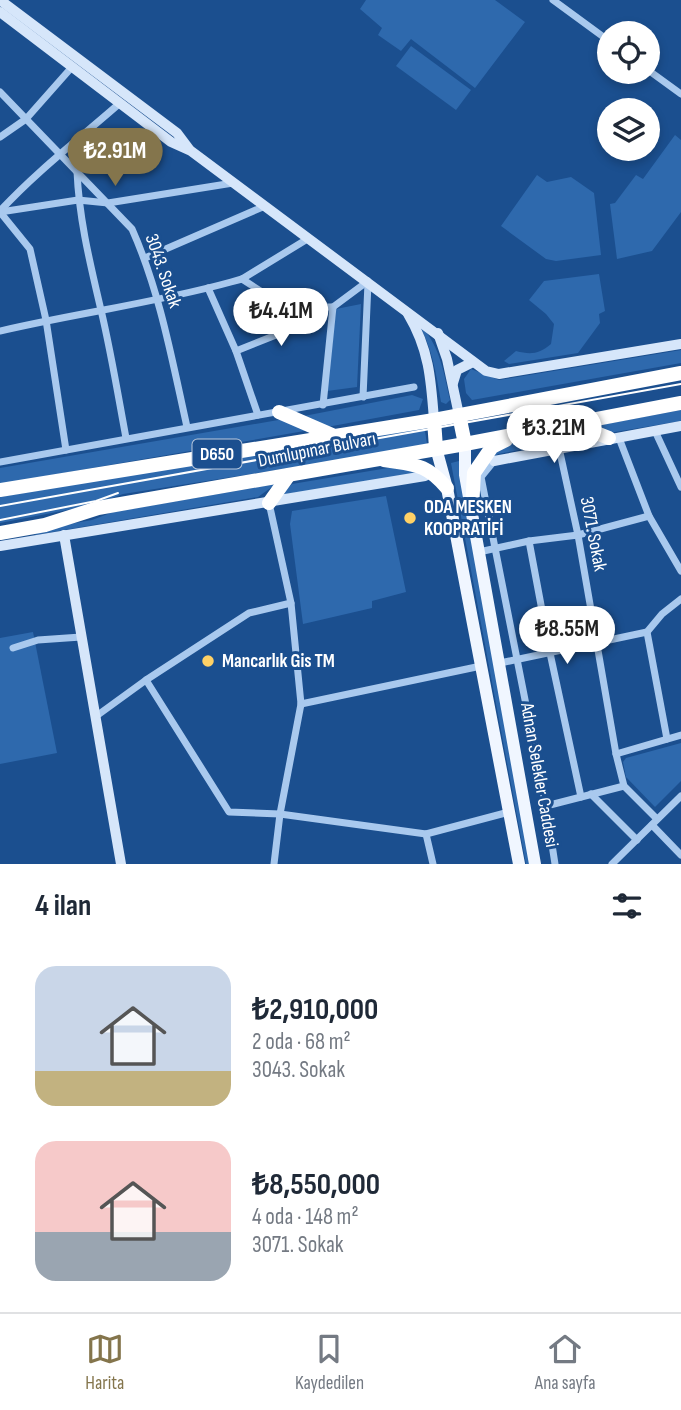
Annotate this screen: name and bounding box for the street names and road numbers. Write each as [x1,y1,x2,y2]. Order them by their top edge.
street label: 3043. Sokak [140,231,187,312]
street label: Dumlupınar Bulvarı [256,427,378,473]
road number: D650 [192,440,242,468]
street label: 3071. Sokak [574,495,612,574]
street label: Adnan Selekler Caddesi [515,700,563,849]

